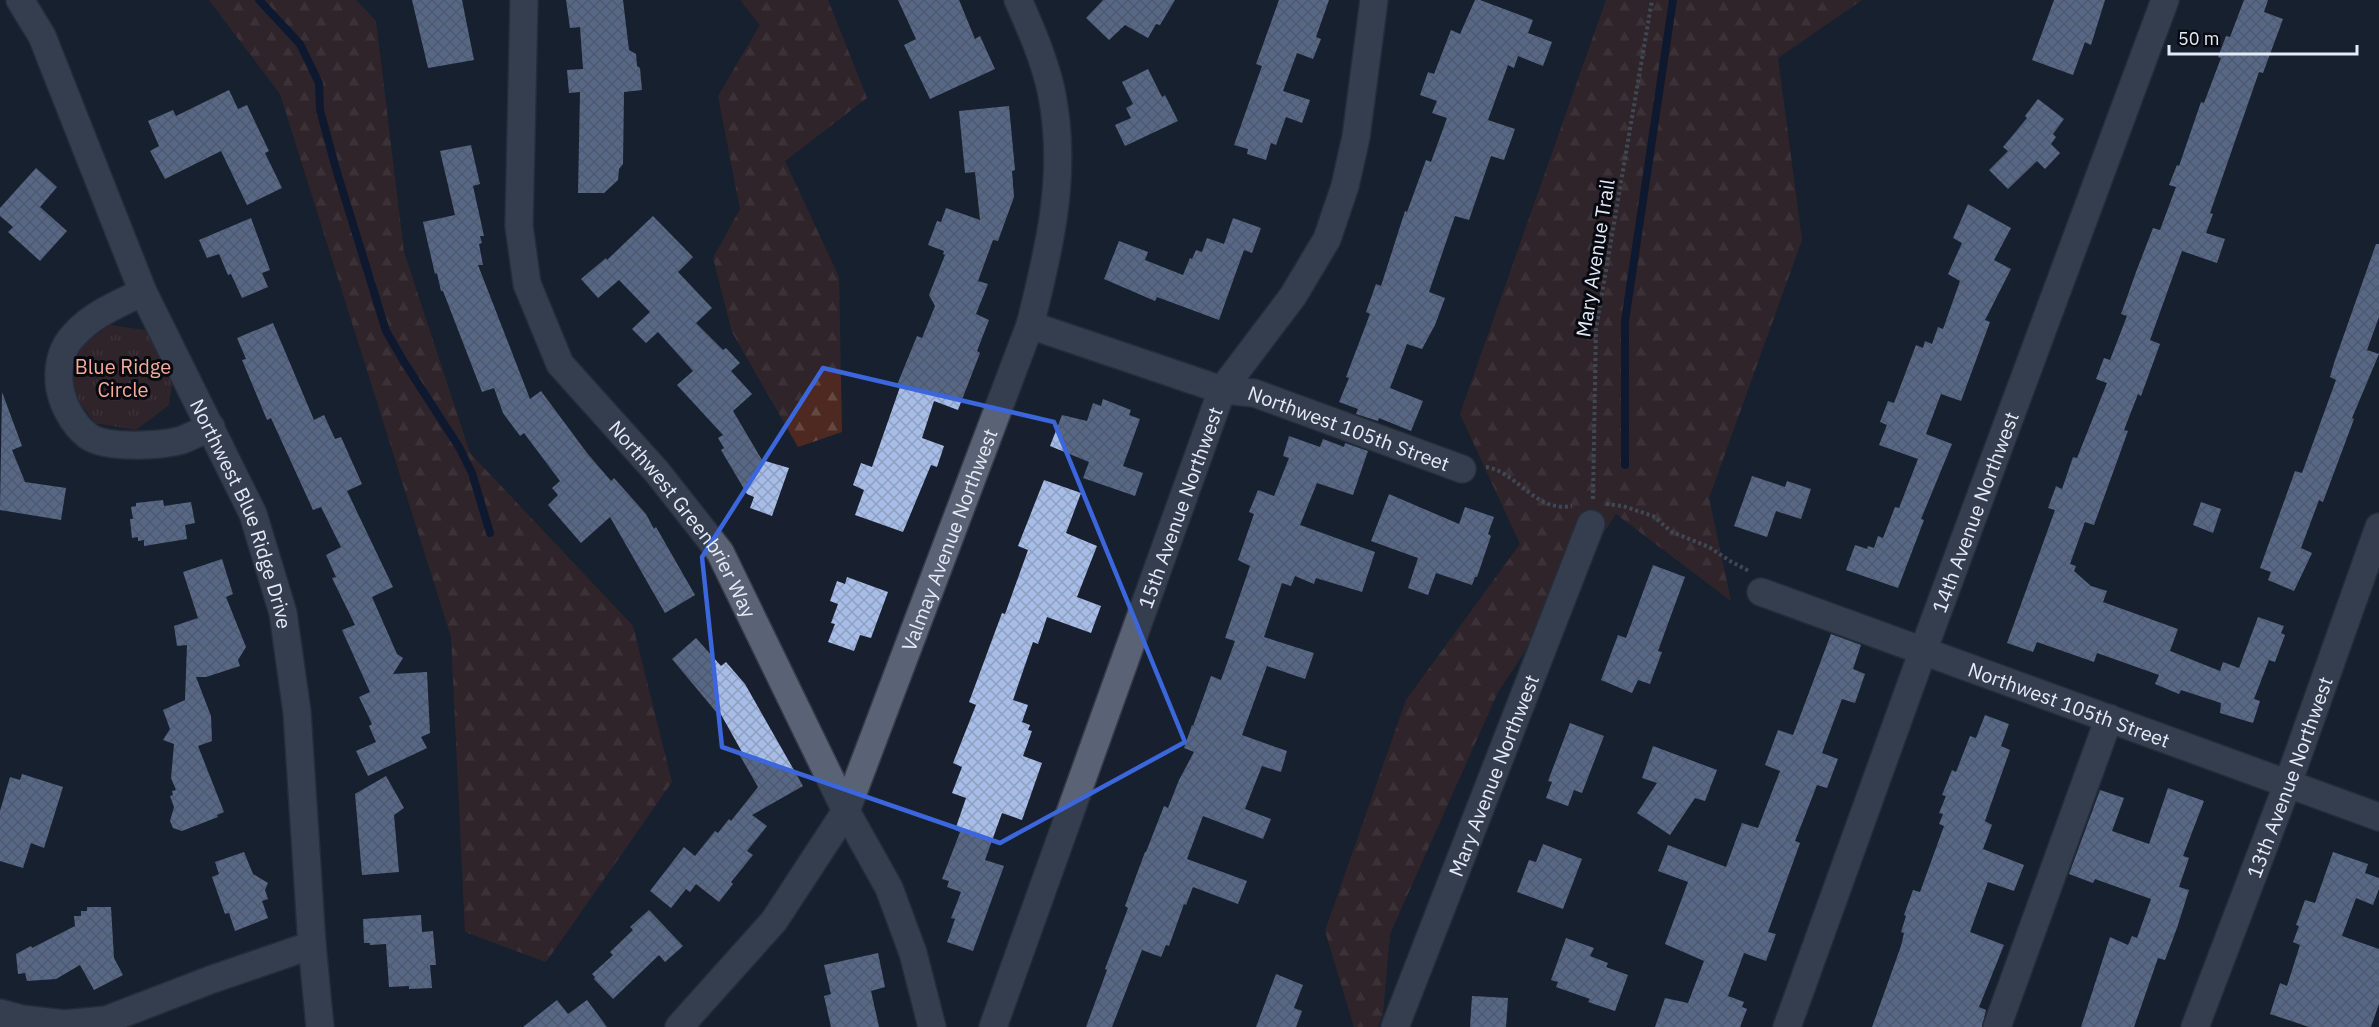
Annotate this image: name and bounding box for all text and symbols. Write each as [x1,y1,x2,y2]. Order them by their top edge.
scale bar [2169,18,2356,56]
text: 50 m [2178,27,2220,50]
street label: Mary Avenue Trail [1569,177,1621,339]
park label: Blue Ridge Circle [75,353,171,403]
street label: Northwest 105th Street [1244,379,1454,477]
street label: Northwest Blue Ridge Drive [184,394,299,630]
street label: 15th Avenue Northwest [1131,403,1228,612]
street label: 14th Avenue Northwest [1925,408,2024,616]
street label: Northwest Greenbrier Way [603,414,763,622]
street label: Valmay Avenue Northwest [894,424,1003,655]
street label: Northwest 105th Street [1965,655,2174,753]
street label: Mary Avenue Northwest [1441,670,1545,880]
street label: 13th Avenue Northwest [2240,673,2338,882]

